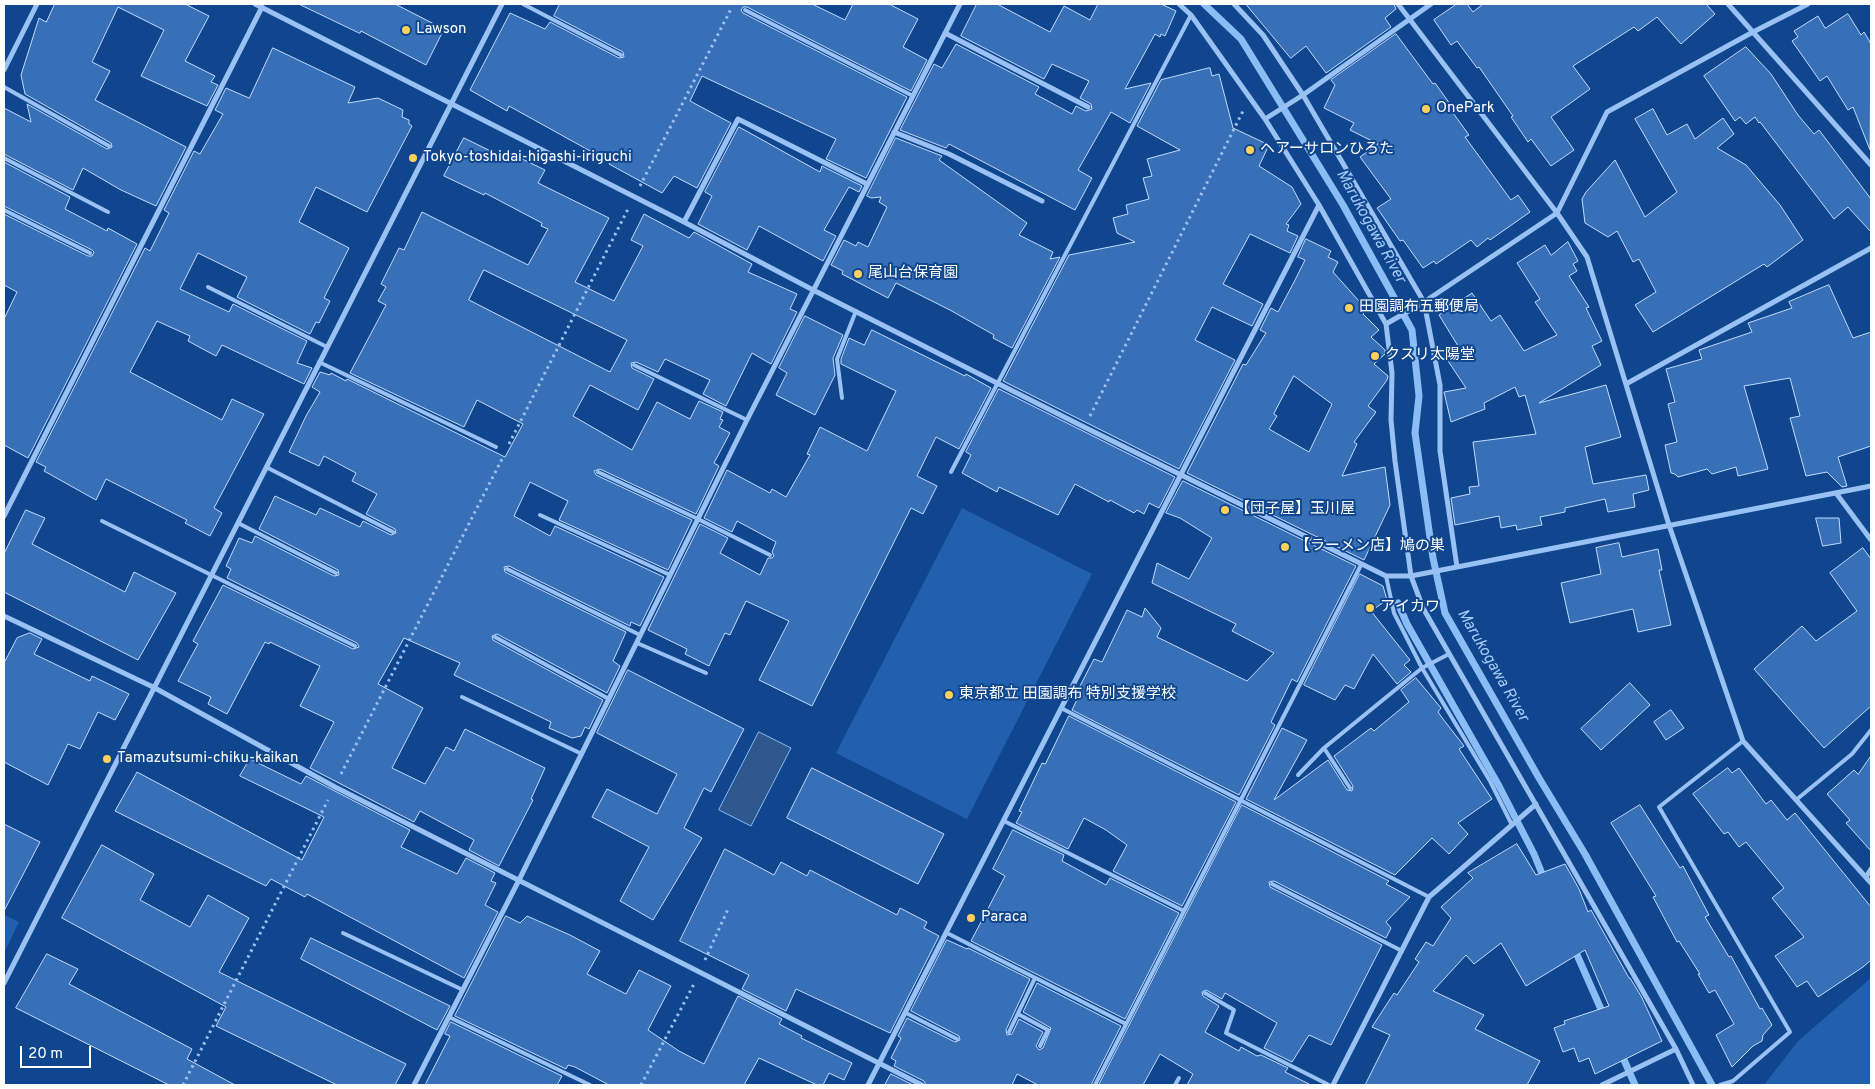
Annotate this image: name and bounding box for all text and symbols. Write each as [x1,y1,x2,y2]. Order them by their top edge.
place label: Lawson [416,21,466,39]
marker: Lawson [400,24,412,36]
place label: OnePark [1436,100,1495,118]
marker: OnePark [1420,103,1432,115]
place label: ヘアーサロンひろた [1260,141,1394,159]
marker: ヘアーサロンひろた [1244,144,1256,156]
place label: Tokyo-toshidai-higashi-iriguchi [423,149,632,167]
marker: Tokyo-toshidai-higashi-iriguchi [407,152,419,164]
water label: Marukogawa River [1331,167,1409,287]
place label: 尾山台保育園 [868,265,958,283]
marker: 尾山台保育園 [852,268,864,280]
place label: 田園調布五郵便局 [1359,299,1479,317]
marker: 田園調布五郵便局 [1343,302,1355,314]
place label: クスリ太陽堂 [1385,347,1475,365]
marker: クスリ太陽堂 [1369,350,1381,362]
place label: 【団子屋】玉川屋 [1235,501,1355,519]
marker: 【団子屋】玉川屋 [1219,504,1231,516]
place label: 【ラーメン店】鳩の巣 [1295,538,1445,556]
marker: 【ラーメン店】鳩の巣 [1279,541,1291,553]
place label: アイカワ [1380,599,1440,617]
marker: アイカワ [1364,602,1376,614]
water label: Marukogawa River [1452,606,1532,726]
place label: 東京都立 田園調布 特別支援学校 [959,686,1176,704]
marker: 東京都立 田園調布 特別支援学校 [943,689,955,701]
place label: Tamazutsumi-chiku-kaikan [117,750,298,768]
marker: Tamazutsumi-chiku-kaikan [101,753,113,765]
place label: Paraca [981,909,1027,927]
marker: Paraca [965,912,977,924]
scale bar [22,1036,94,1068]
text: 20 m [28,1045,63,1064]

